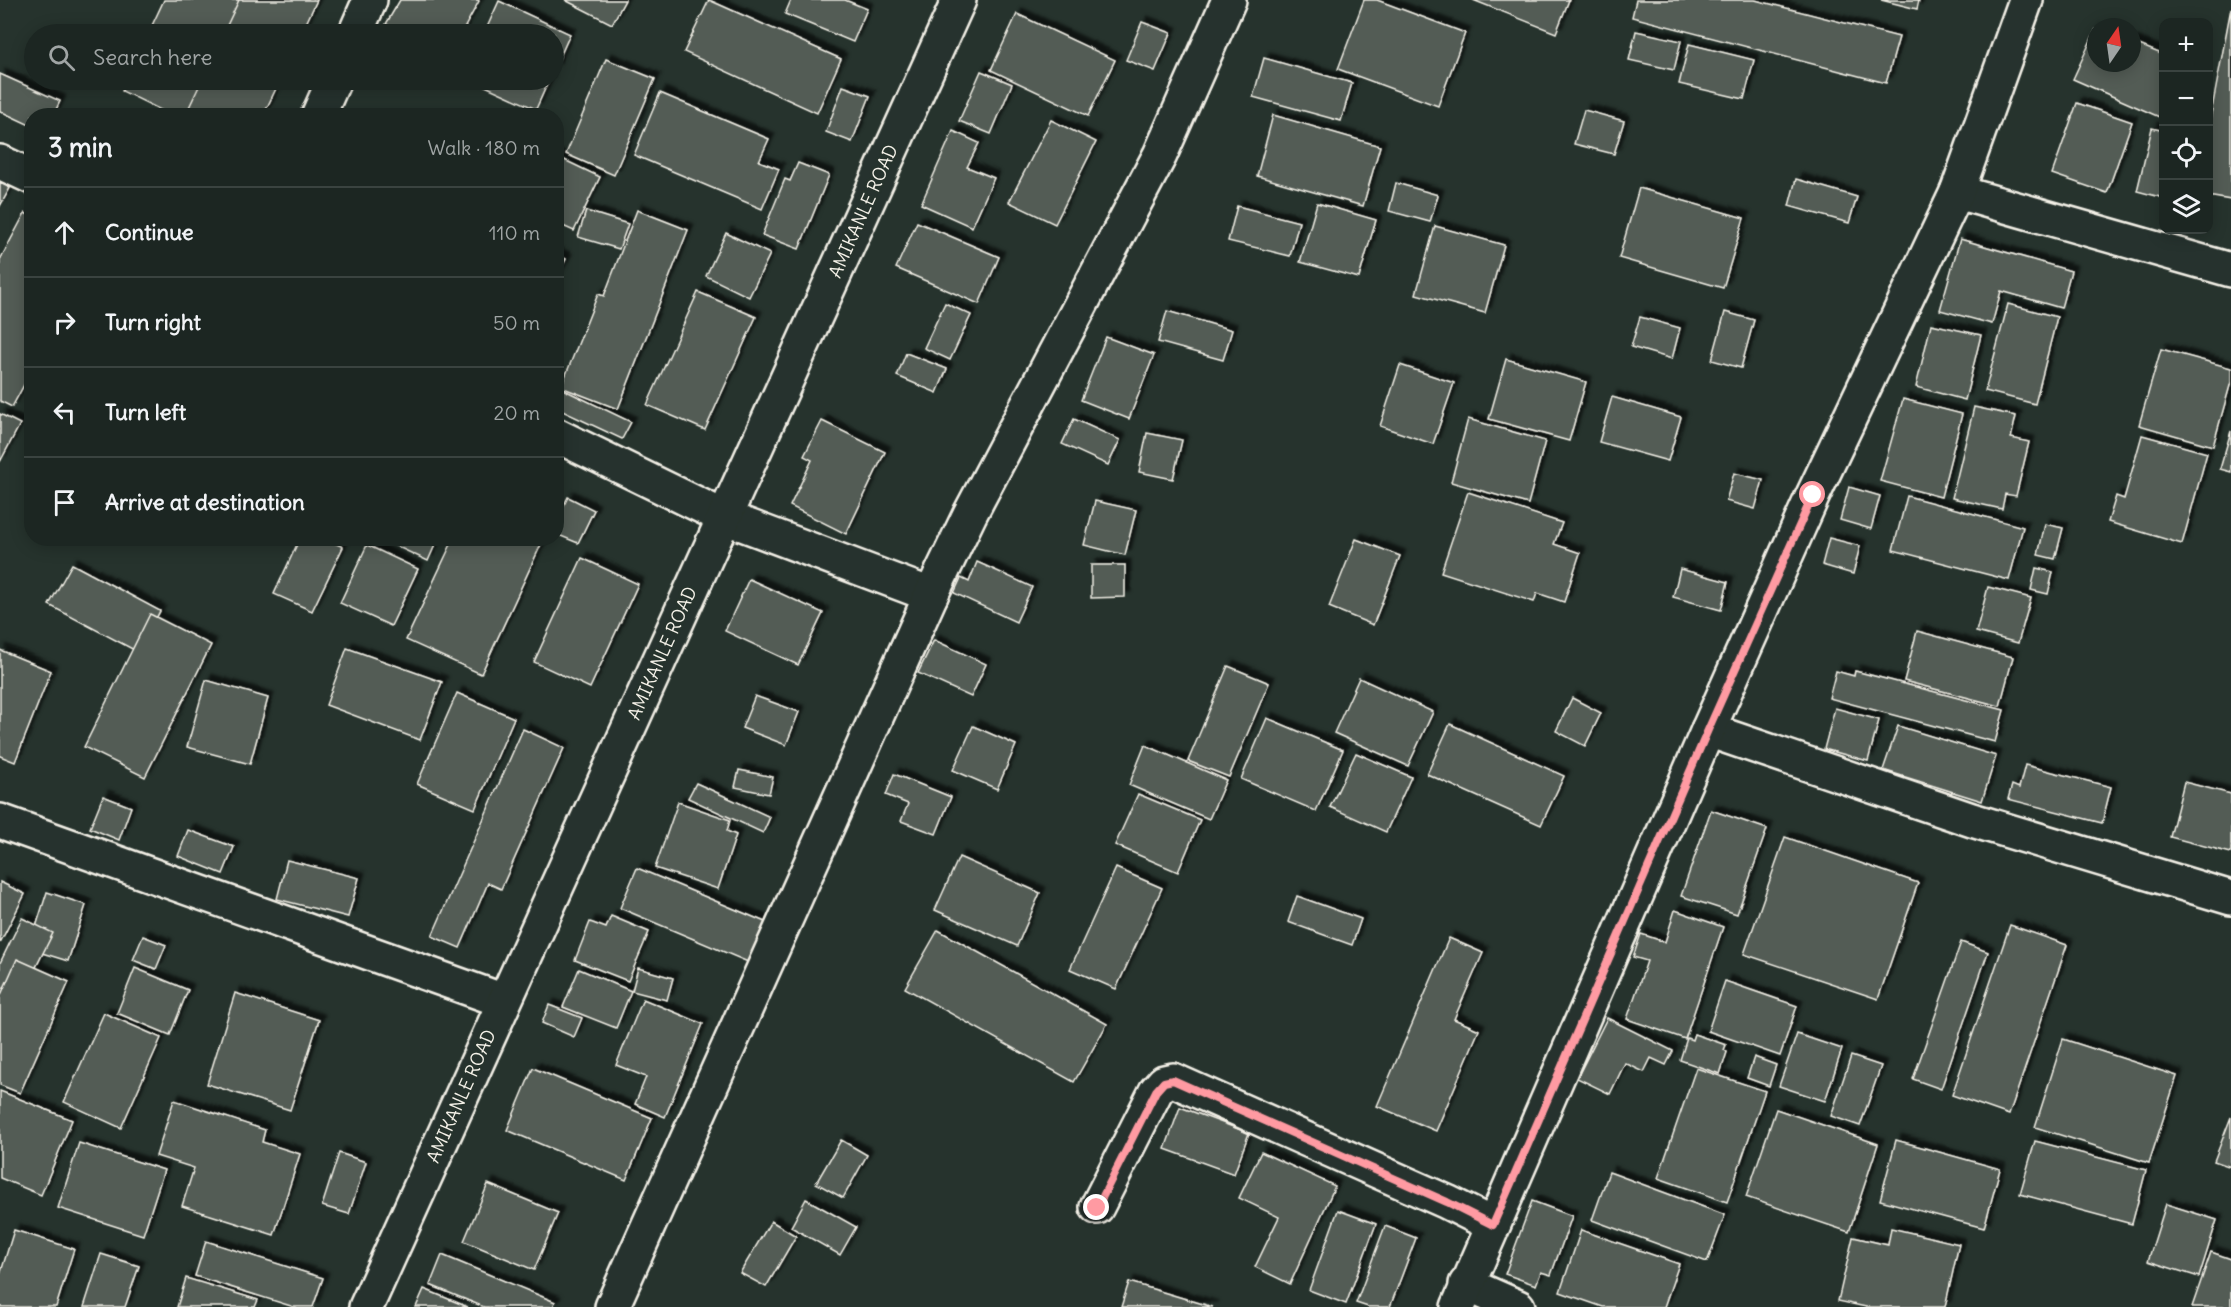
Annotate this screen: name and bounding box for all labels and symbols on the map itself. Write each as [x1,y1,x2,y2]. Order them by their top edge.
north arrow [2087,18,2141,72]
street label: AMIKANLE ROAD [823,141,903,281]
route start [1799,481,1825,507]
street label: AMIKANLE ROAD [622,583,702,723]
street label: AMIKANLE ROAD [421,1026,501,1166]
route end [1083,1194,1109,1220]

